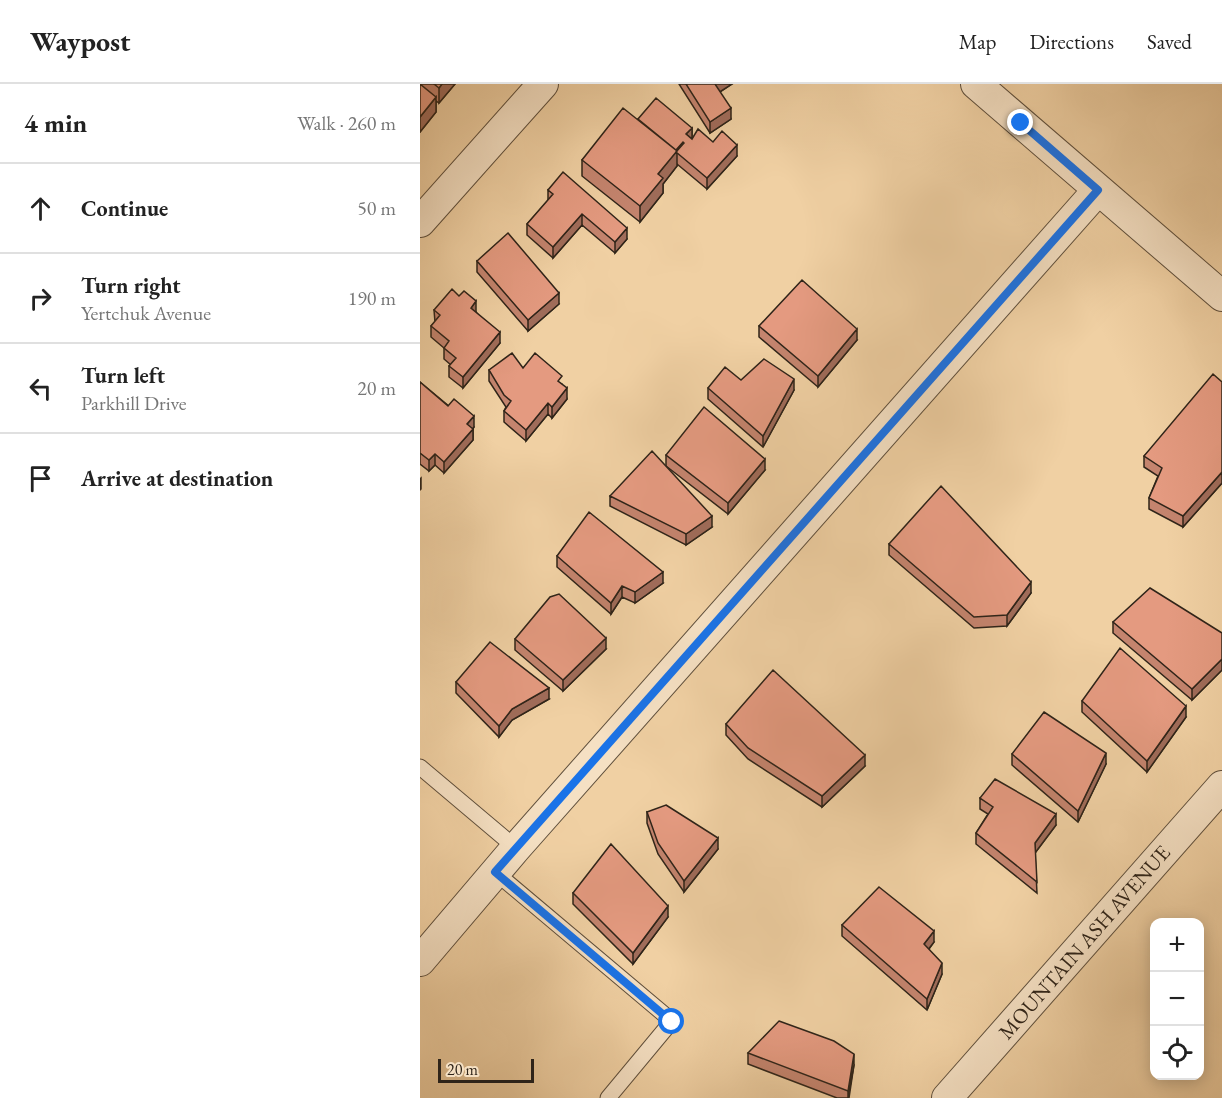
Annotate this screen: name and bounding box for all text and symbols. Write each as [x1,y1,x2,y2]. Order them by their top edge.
text: Waypost [30,23,131,59]
text: Map [959,28,996,55]
text: Directions [1029,28,1114,55]
text: Saved [1147,28,1192,55]
text: 4 min [24,106,87,140]
route end [1007,109,1033,135]
text: Walk · 260 m [297,110,396,136]
icon: ahead [24,192,57,225]
text: Continue [81,194,168,223]
text: 50 m [357,195,396,221]
text: Turn right [81,271,180,300]
icon: right [24,282,57,315]
text: 190 m [348,285,396,311]
text: Yertchuk Avenue [81,300,211,326]
text: Turn left [81,361,165,390]
icon: left [24,372,57,405]
text: 20 m [357,375,396,401]
text: Parkhill Drive [81,390,187,416]
icon: arrive [24,462,57,495]
text: Arrive at destination [81,464,273,493]
street label: MOUNTAIN ASH AVENUE [992,839,1176,1045]
map controls [1150,918,1204,1080]
button: + [1150,918,1204,972]
button: − [1150,972,1204,1026]
route start [658,1008,684,1034]
button: locate [1150,1026,1204,1080]
scale bar [438,1056,534,1084]
text: 20 m [447,1059,478,1080]

